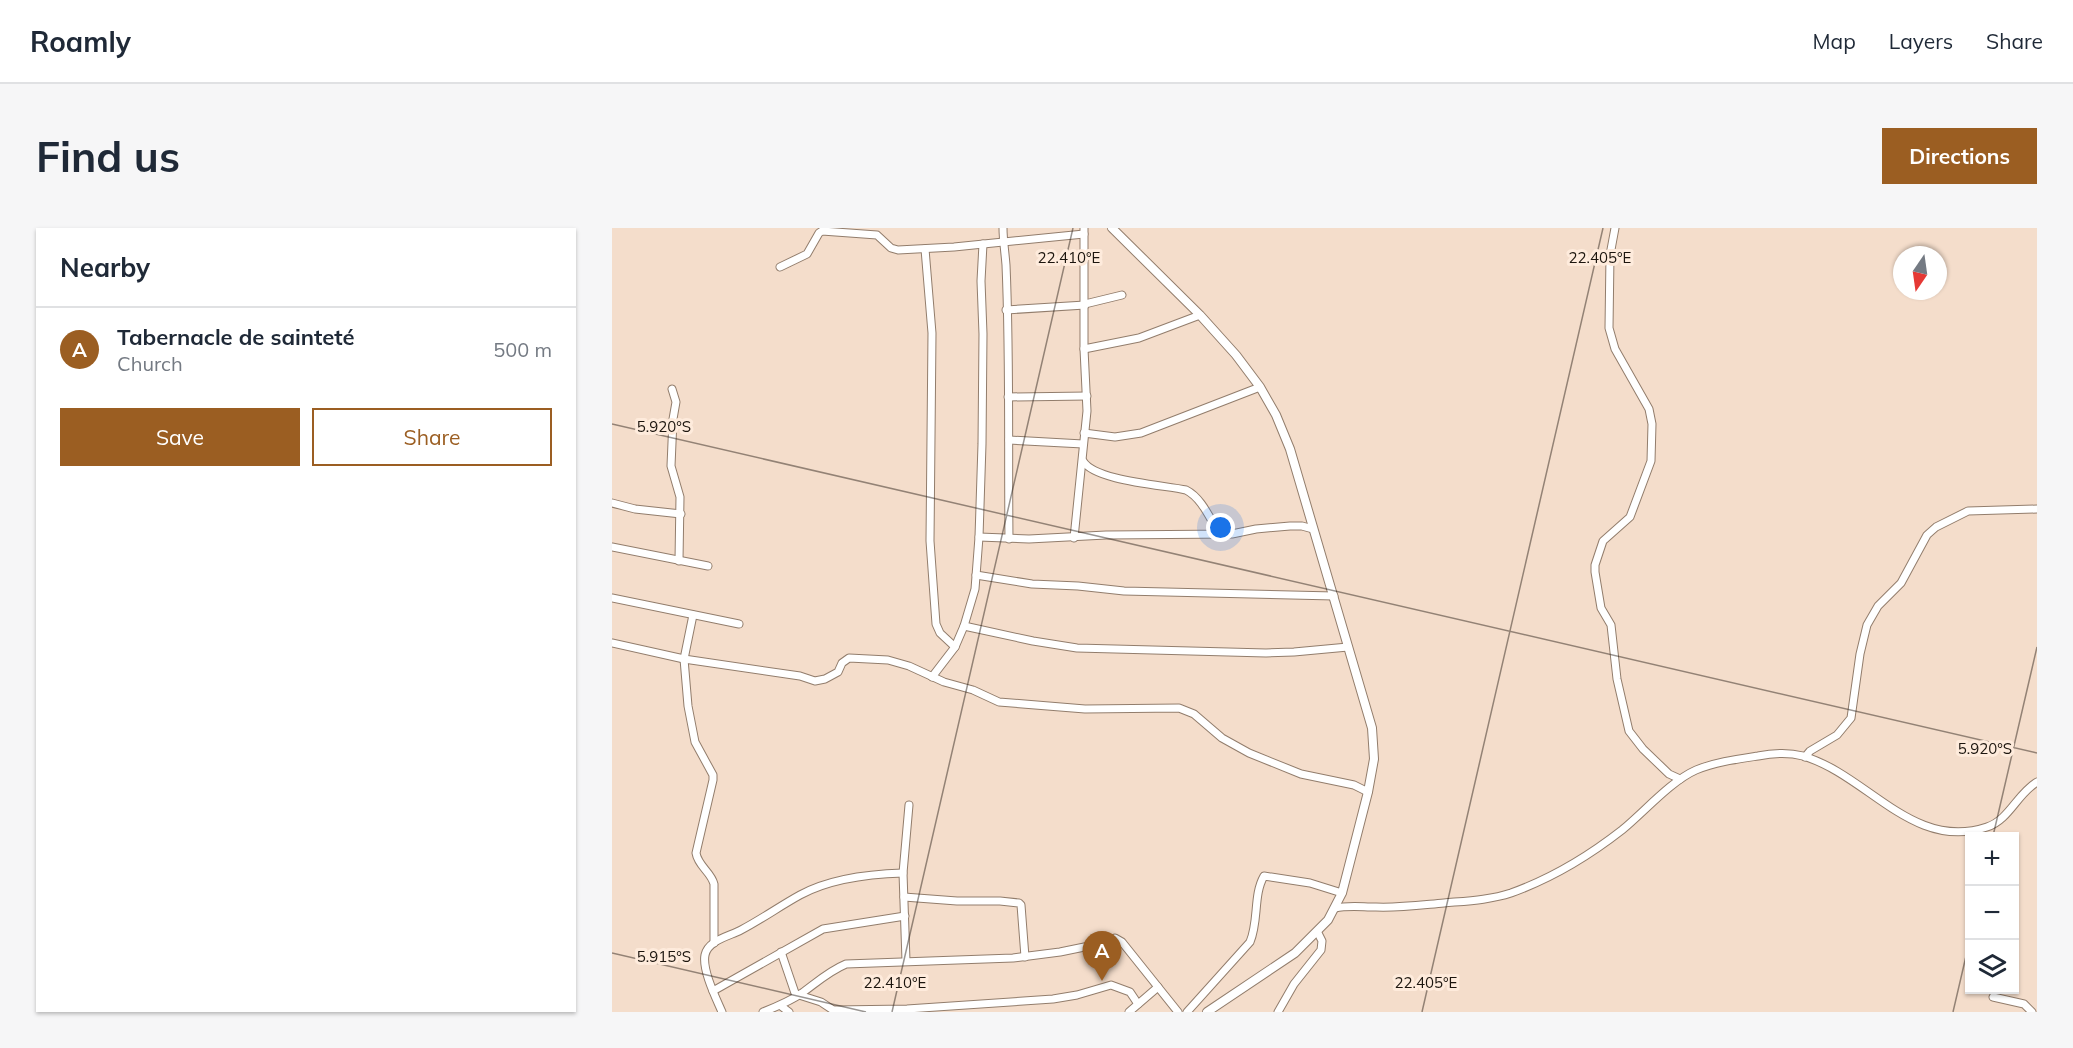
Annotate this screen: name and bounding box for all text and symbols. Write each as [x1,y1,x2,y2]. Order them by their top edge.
text: Roamly [30,24,131,59]
text: Map [1813,28,1856,54]
text: Layers [1889,28,1953,54]
text: Share [1986,28,2043,54]
button: Directions [1882,128,2037,184]
text: Find us [36,130,180,183]
north arrow [1893,246,1947,300]
text: 22.410°E [1038,248,1101,267]
text: 22.405°E [1569,248,1632,267]
text: Nearby [60,251,150,284]
text: Tabernacle de sainteté [117,323,355,351]
text: A [72,337,87,362]
text: 500 m [493,337,552,362]
text: Church [117,351,183,376]
button: Save [60,408,300,466]
button: Share [312,408,552,466]
text: 5.920°S [637,417,691,436]
your location [1206,513,1235,542]
text: 5.920°S [1958,739,2012,758]
map controls [1965,832,2019,994]
button: + [1965,832,2019,886]
button: − [1965,886,2019,940]
pin: A [1082,932,1122,981]
button: layers [1965,940,2019,994]
text: 5.915°S [637,947,691,966]
text: 22.410°E [864,973,927,992]
text: 22.405°E [1395,973,1458,992]

